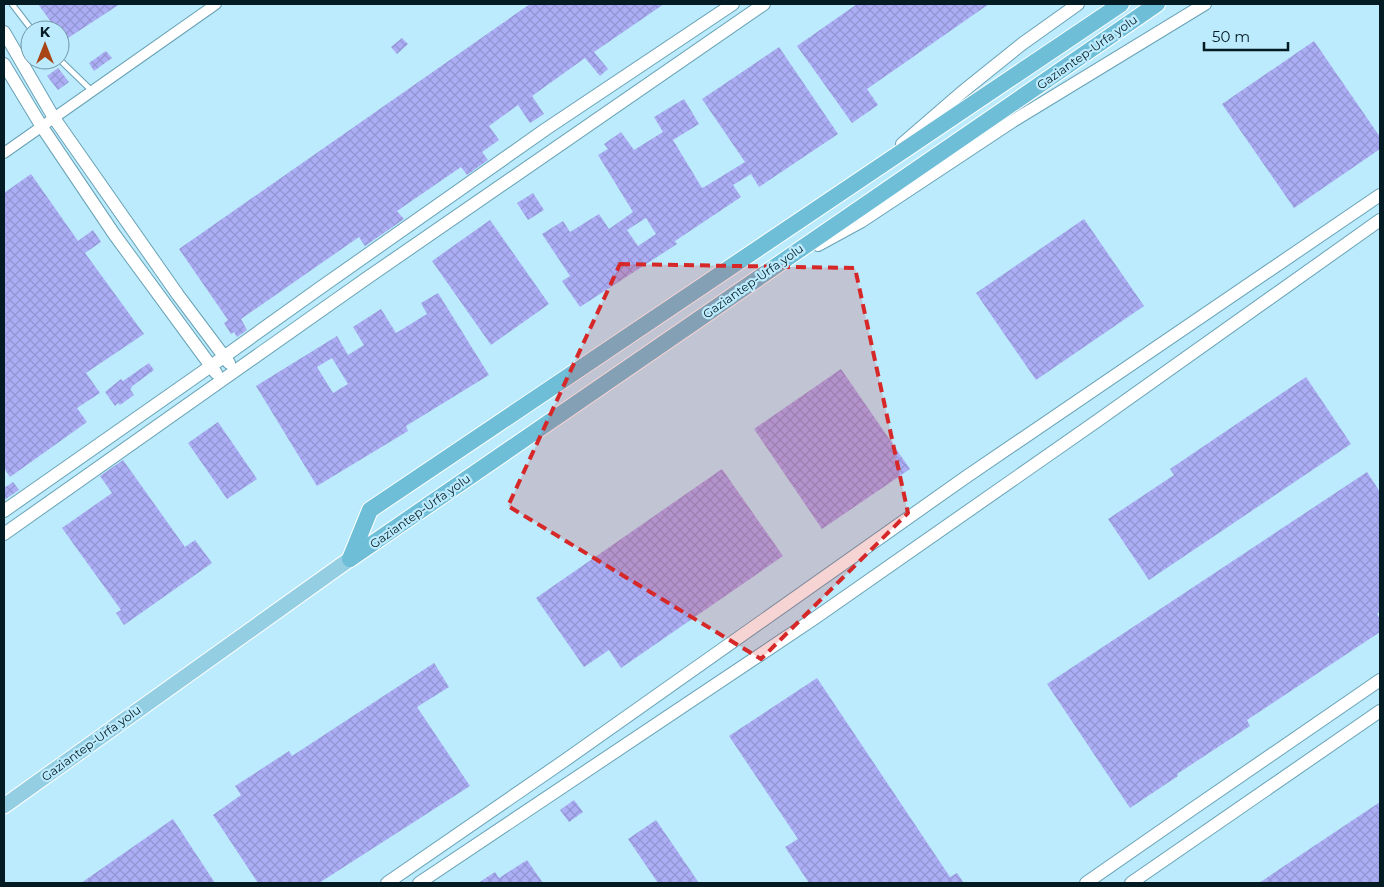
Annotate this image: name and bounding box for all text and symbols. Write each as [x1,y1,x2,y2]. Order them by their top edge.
street label: Gaziantep-Urfa yolu [1034,12,1140,92]
north arrow [20,20,70,70]
scale bar [1204,20,1288,52]
text: K [40,23,51,41]
text: 50 m [1212,27,1250,46]
street label: Gaziantep-Urfa yolu [700,241,806,321]
street label: Gaziantep-Urfa yolu [367,471,473,551]
street label: Gaziantep-Urfa yolu [38,702,144,784]

